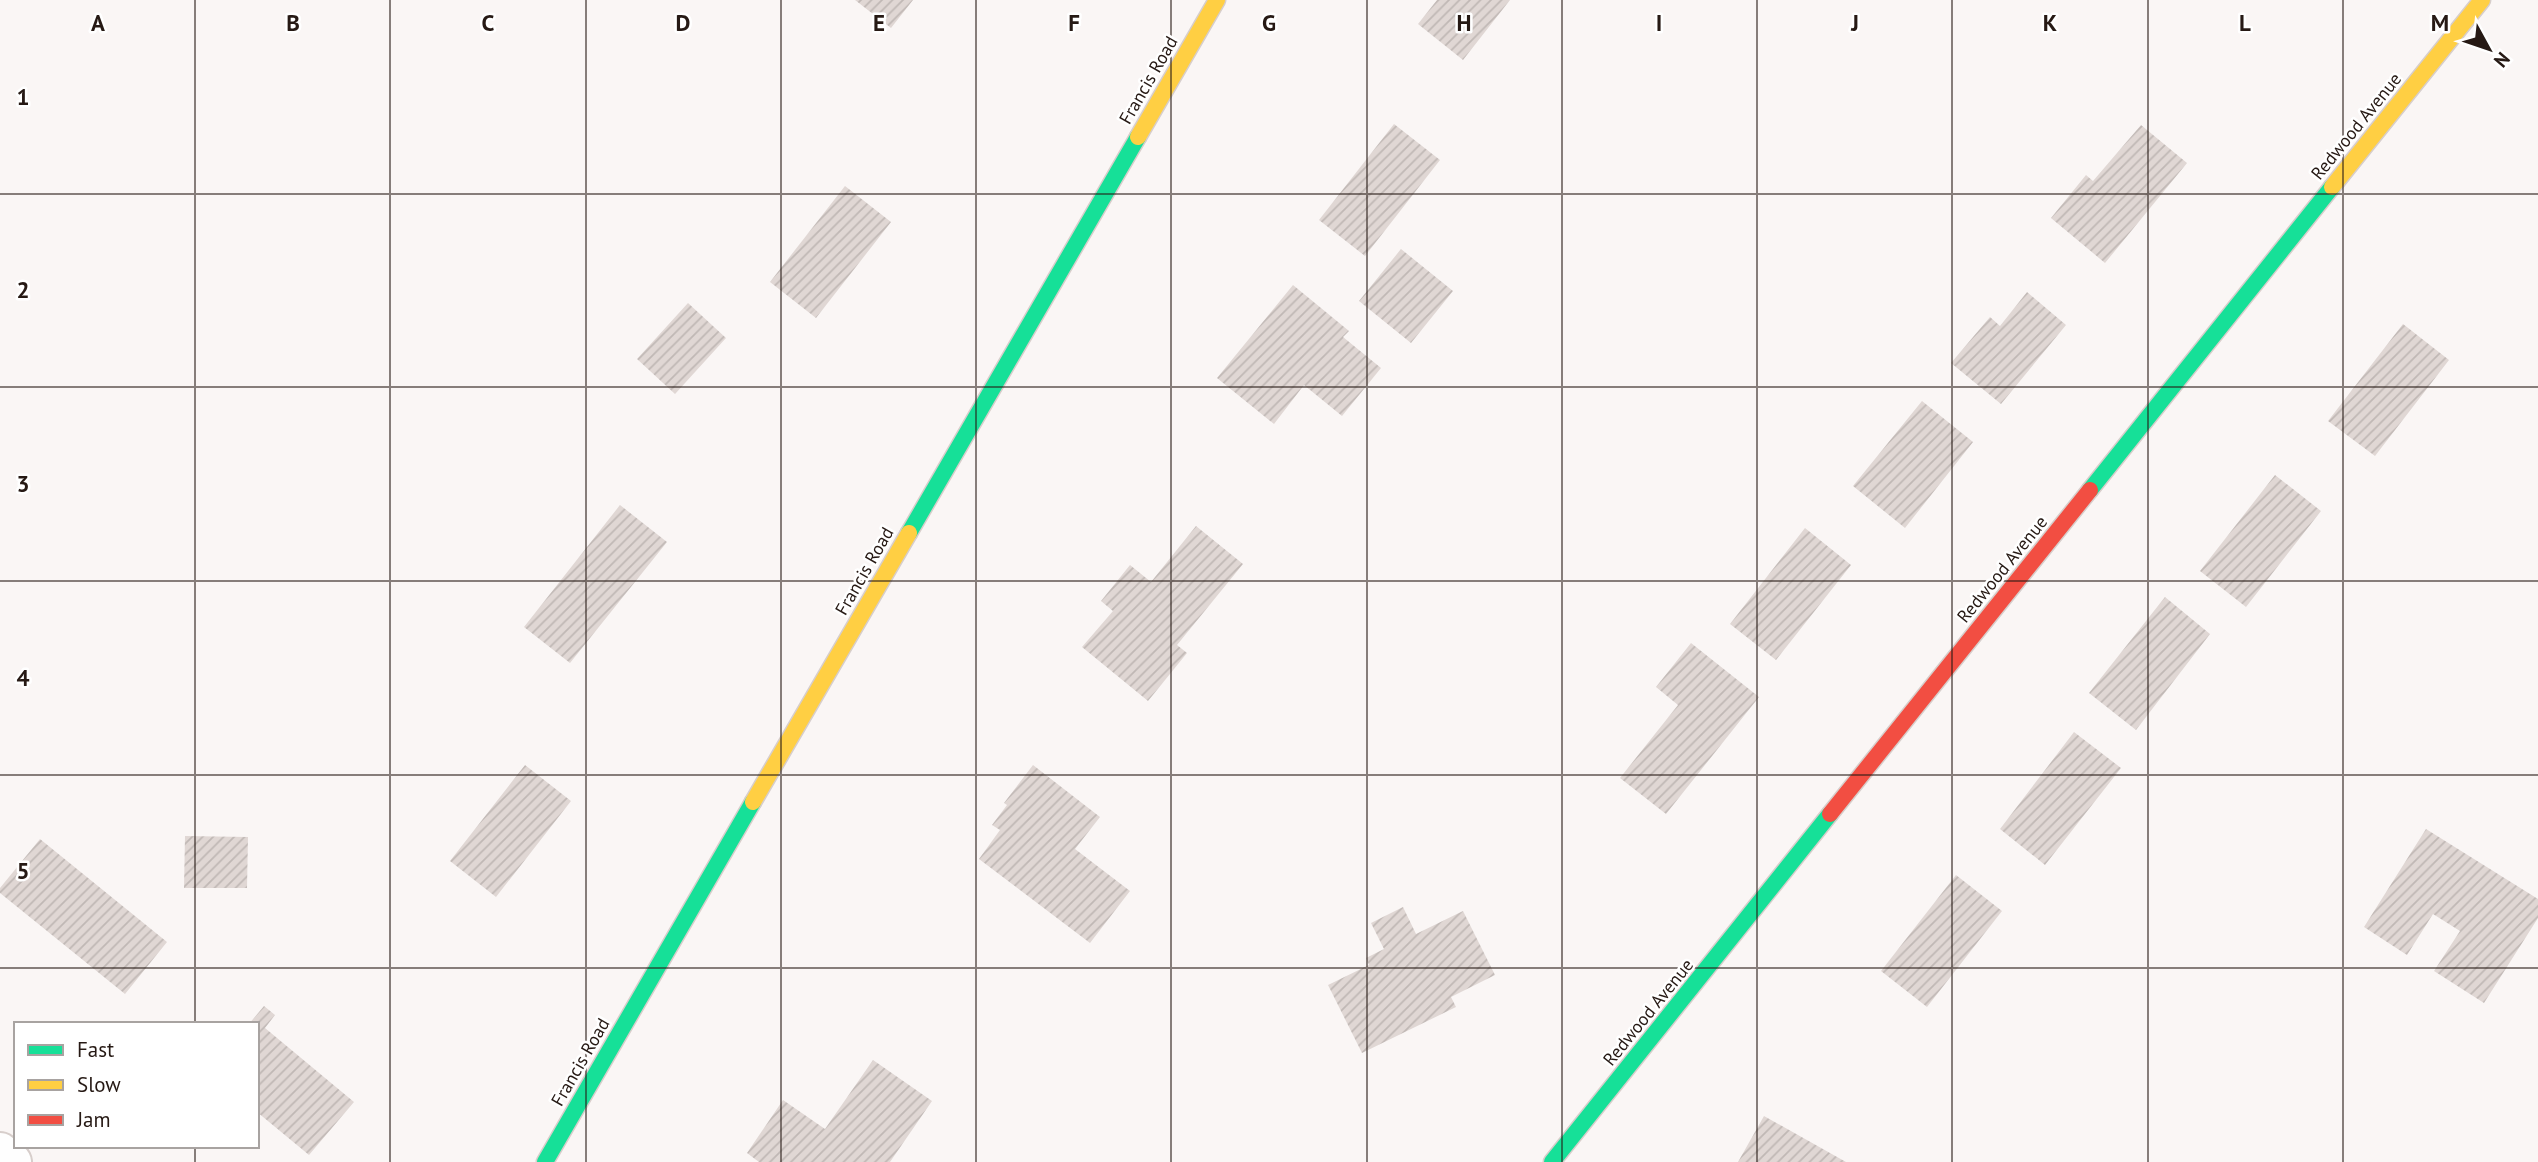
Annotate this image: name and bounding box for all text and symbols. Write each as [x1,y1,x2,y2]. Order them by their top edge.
text: A [91,8,105,37]
text: B [286,8,300,37]
text: C [482,8,495,37]
text: D [676,8,690,37]
text: E [873,8,885,37]
text: F [1068,8,1080,37]
text: G [1262,8,1276,37]
text: H [1457,8,1471,37]
text: I [1656,8,1662,37]
text: J [1850,8,1859,37]
text: K [2043,8,2057,37]
text: L [2239,8,2251,37]
text: M [2431,8,2449,37]
north arrow [2454,14,2524,84]
street label: Francis Road [1114,32,1182,128]
text: N [2489,47,2515,72]
street label: Redwood Avenue [2306,68,2406,184]
text: 1 [16,82,30,111]
text: 2 [16,275,30,304]
text: 3 [16,469,30,498]
street label: Redwood Avenue [1952,511,2052,627]
street label: Francis Road [830,523,898,619]
text: 4 [16,663,30,692]
text: 5 [16,856,30,885]
street label: Redwood Avenue [1598,954,1698,1070]
street label: Francis Road [546,1014,614,1110]
legend [14,1022,259,1148]
text: Fast [77,1036,114,1063]
text: Slow [77,1071,121,1098]
text: Jam [76,1106,111,1133]

